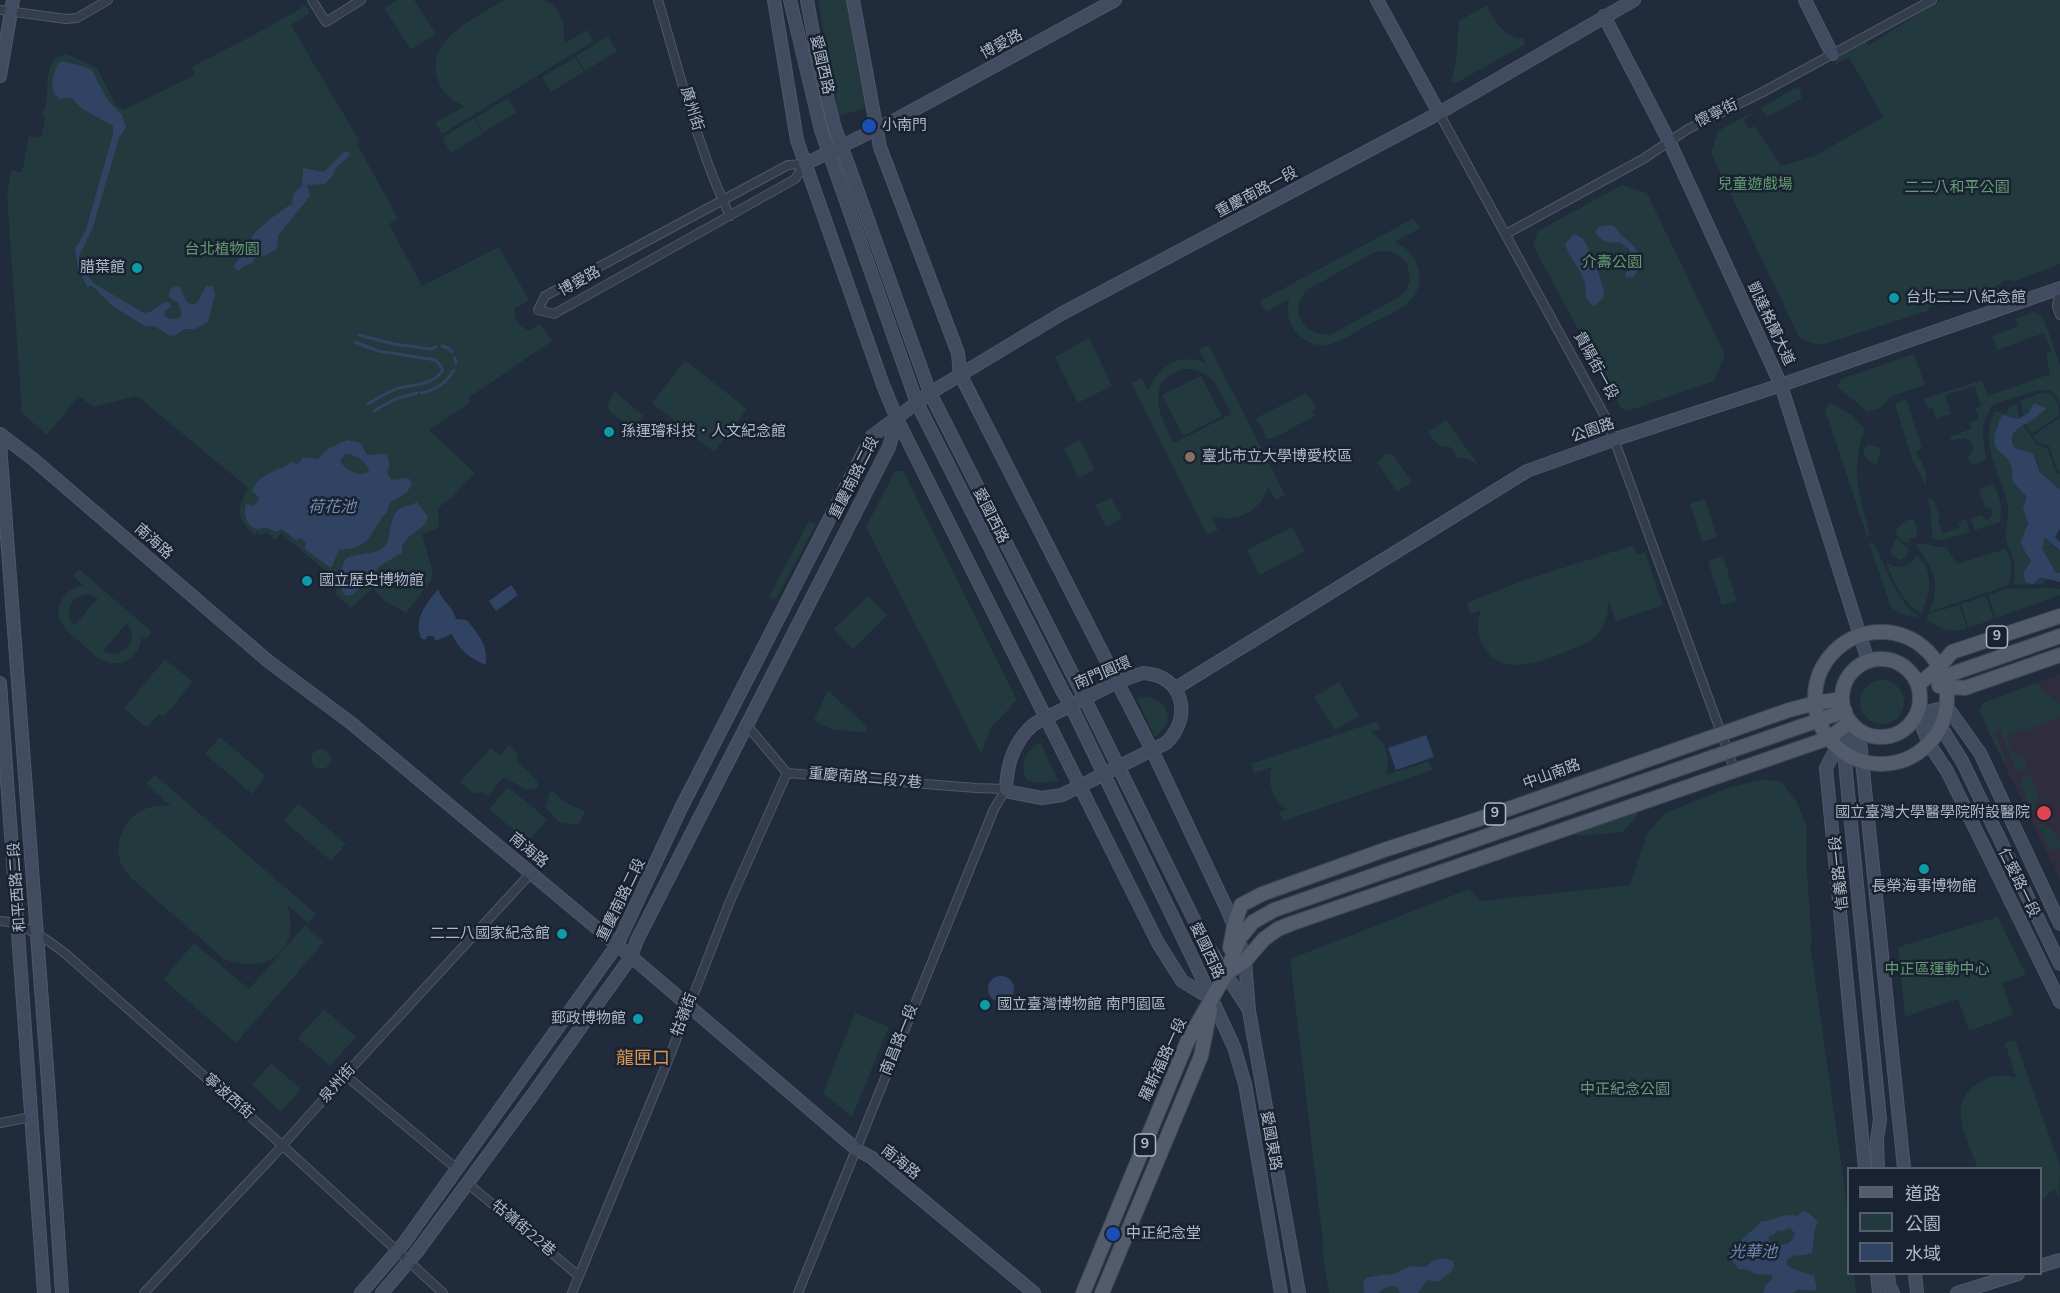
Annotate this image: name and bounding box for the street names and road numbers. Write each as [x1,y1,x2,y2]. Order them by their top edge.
street label: 博愛路 [978,26,1026,64]
street label: 愛國西路 [805,34,837,96]
street label: 廣州街 [676,85,706,133]
street label: 懷寧街 [1693,96,1741,132]
street label: 重慶南路一段 [1213,164,1301,222]
street label: 博愛路 [556,263,604,301]
street label: 凱達格蘭大道 [1743,279,1797,369]
street label: 貴陽街一段 [1569,329,1621,403]
street label: 公園路 [1569,415,1617,447]
street label: 重慶南路二段 [827,434,883,522]
street label: 愛國西路 [968,485,1012,547]
street label: 南海路 [130,520,176,564]
road number: 9 [1986,626,2008,648]
street label: 南門圓環 [1072,654,1134,694]
street label: 中山南路 [1521,756,1583,794]
street label: 重慶南路二段7巷 [807,765,923,793]
road number: 9 [1484,803,1506,825]
street label: 南海路 [505,830,551,872]
street label: 信義路一段 [1827,835,1853,911]
street label: 和平西路二段 [6,841,30,933]
street label: 仁愛路一段 [1993,845,2043,921]
street label: 重慶南路二段 [594,856,650,944]
street label: 愛國西路 [1185,920,1227,982]
street label: 牯嶺街 [669,991,701,1039]
street label: 南昌路一段 [878,1002,922,1078]
street label: 羅斯福路一段 [1137,1015,1191,1105]
street label: 泉州街 [316,1061,360,1107]
street label: 寧波西街 [199,1071,257,1123]
street label: 愛國東路 [1256,1110,1284,1172]
road number: 9 [1134,1134,1156,1156]
street label: 南海路 [877,1142,923,1184]
street label: 牯嶺街22巷 [487,1197,559,1261]

